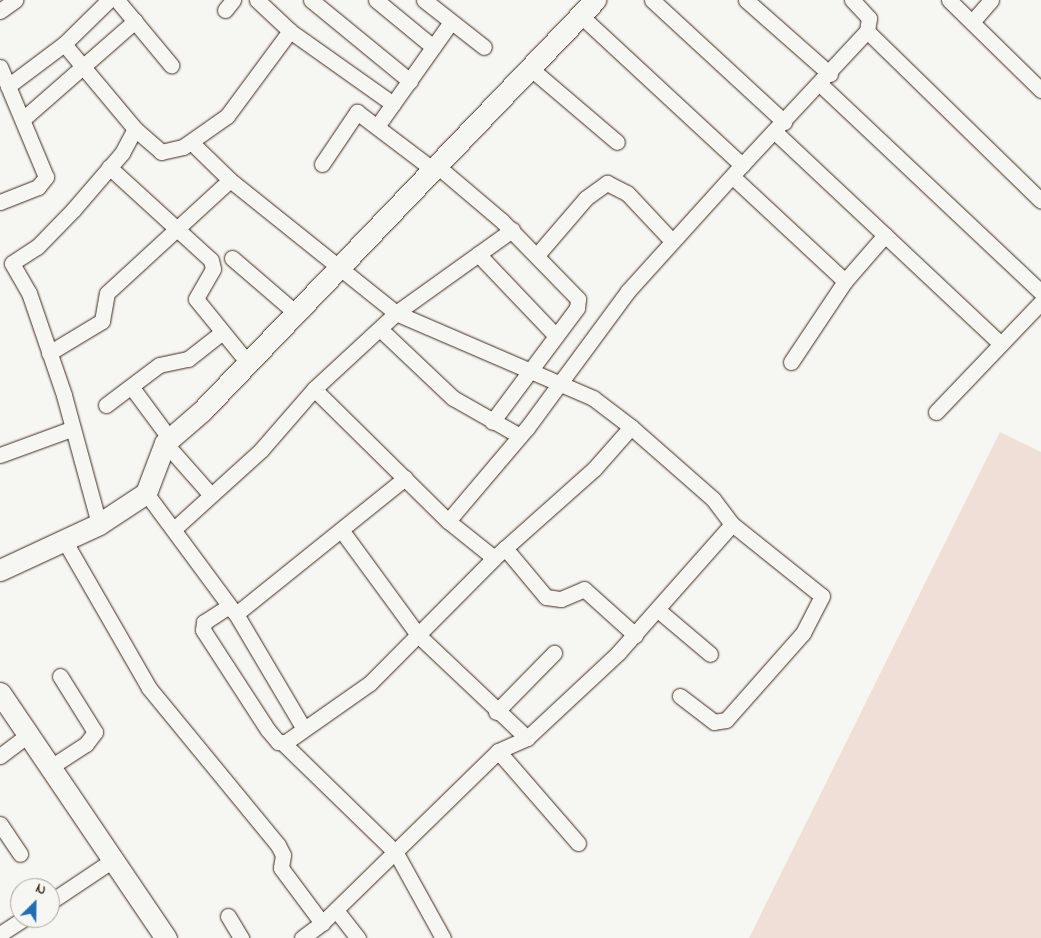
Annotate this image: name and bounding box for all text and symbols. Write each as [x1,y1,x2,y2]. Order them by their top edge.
north arrow [10,878,60,928]
text: N [32,878,49,901]

